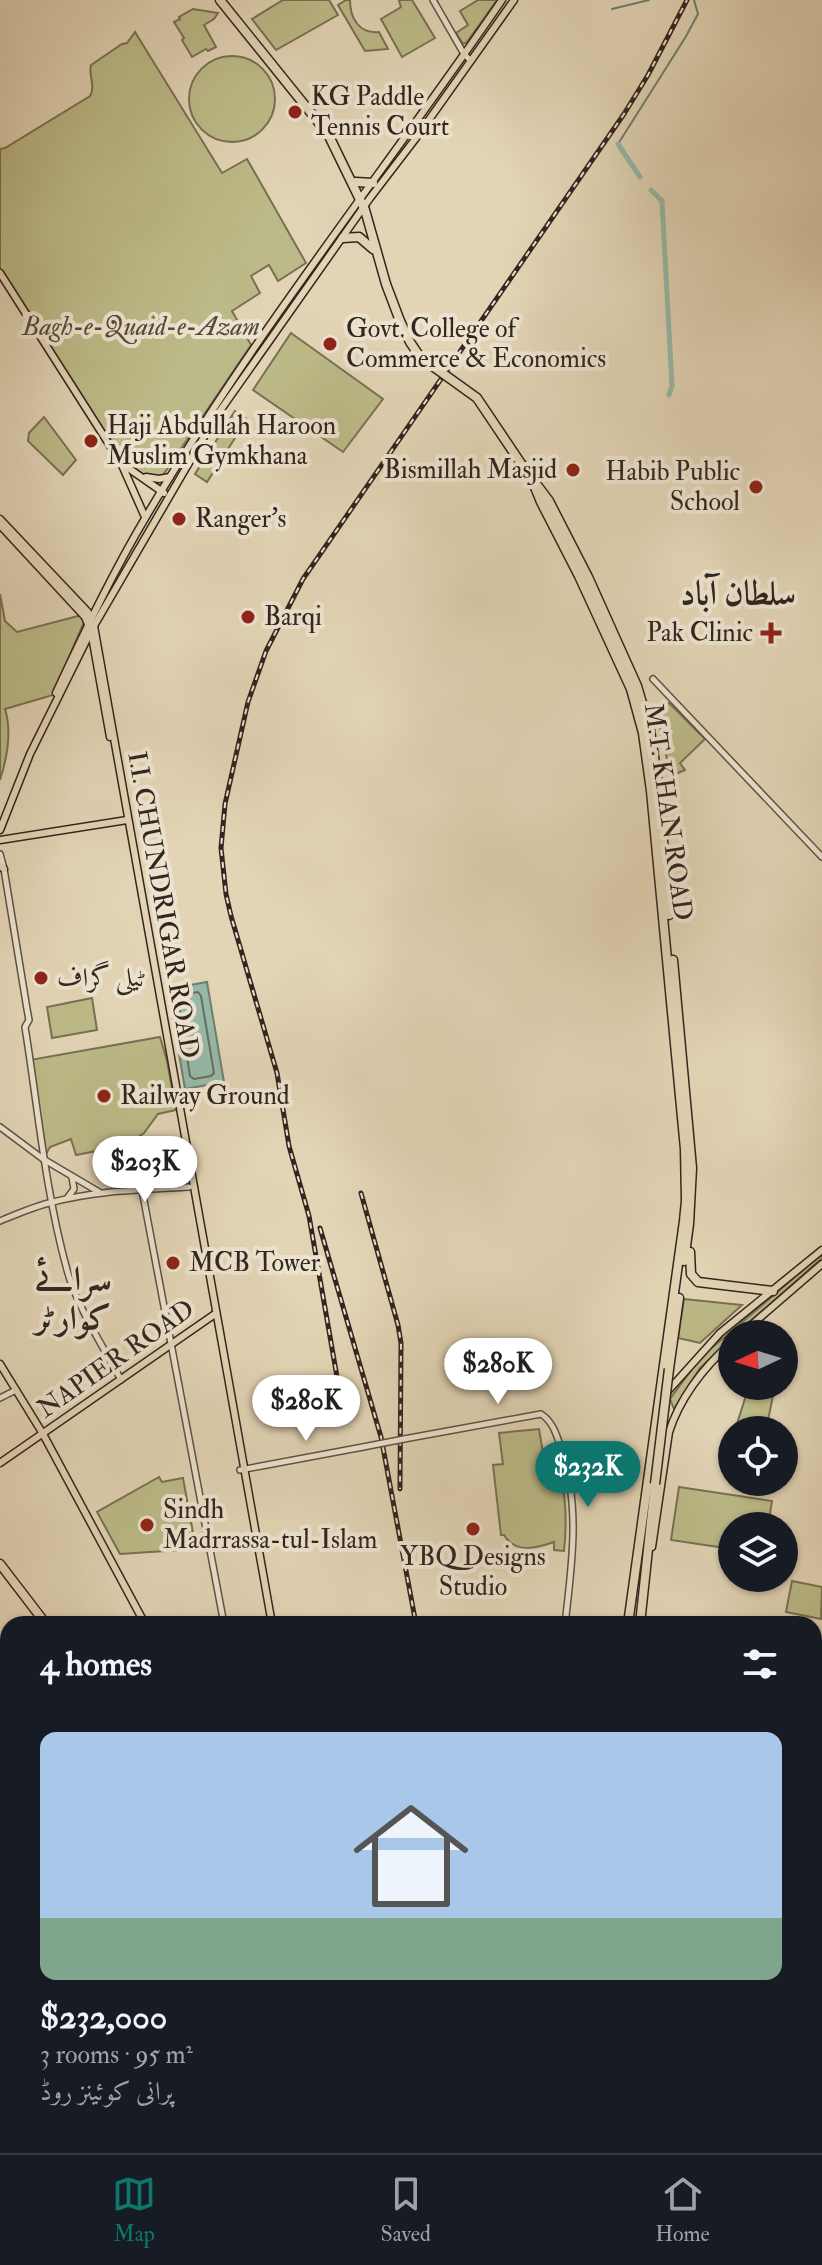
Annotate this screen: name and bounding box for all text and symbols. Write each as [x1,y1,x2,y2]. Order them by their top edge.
place label: KG Paddle Tennis Court [311,81,449,143]
marker: KG Paddle Tennis Court [286,103,304,121]
park label: Bagh-e-Quaid-e-Azam [20,311,260,344]
place label: Govt. College of Commerce & Economics [346,313,606,375]
marker: Govt. College of Commerce & Economics [321,335,339,353]
place label: Haji Abdullah Haroon Muslim Gymkhana [107,410,336,472]
marker: Haji Abdullah Haroon Muslim Gymkhana [82,432,100,450]
place label: Bismillah Masjid [384,454,557,486]
place label: Habib Public School [605,456,740,518]
marker: Bismillah Masjid [564,461,582,479]
marker: Habib Public School [747,478,765,496]
place label: Ranger's [195,503,286,535]
marker: Ranger's [170,510,188,528]
district label: سلطان آباد [680,572,796,615]
place label: Barqi [264,601,322,633]
marker: Barqi [239,608,257,626]
place label: Pak Clinic [646,617,753,649]
marker: Pak Clinic [760,622,782,644]
street label: M.T. KHAN ROAD [637,701,699,923]
street label: I.I. CHUNDRIGAR ROAD [120,749,206,1061]
place label: ٹیلی گراف [57,960,146,996]
marker: ٹیلی گراف [32,969,50,987]
place label: Railway Ground [120,1080,290,1112]
marker: Railway Ground [95,1087,113,1105]
pin: $203K [89,1136,201,1204]
text: $203K [110,1146,180,1178]
place label: MCB Tower [189,1247,320,1279]
marker: MCB Tower [164,1254,182,1272]
district label: سرائے کوارٹر [31,1256,112,1340]
street label: NAPIER ROAD [31,1293,201,1425]
north arrow [718,1320,798,1400]
map controls [718,1320,798,1592]
pin: $280K [442,1338,554,1406]
text: $280K [462,1348,534,1380]
pin: $280K [250,1375,362,1443]
text: $280K [270,1385,342,1417]
button: locate [718,1416,798,1496]
pin: $232K [532,1441,644,1509]
text: $232K [553,1451,623,1483]
place label: Sindh Madrrassa-tul-Islam [163,1494,377,1556]
button: layers [718,1512,798,1592]
marker: Sindh Madrrassa-tul-Islam [138,1516,156,1534]
marker: YBQ Designs Studio [464,1520,482,1538]
place label: YBQ Designs Studio [400,1541,546,1603]
icon: filters [738,1642,782,1686]
text: 4 homes [40,1643,152,1686]
icon: home [339,1784,483,1928]
text: $232,000 [40,1996,167,2039]
text: 3 rooms · 95 m² [40,2039,193,2071]
text: پرانی کوئینز روڈ [40,2076,173,2108]
tab: Map [112,2172,156,2248]
tab: Saved [381,2172,431,2248]
tab: Home [655,2172,710,2248]

